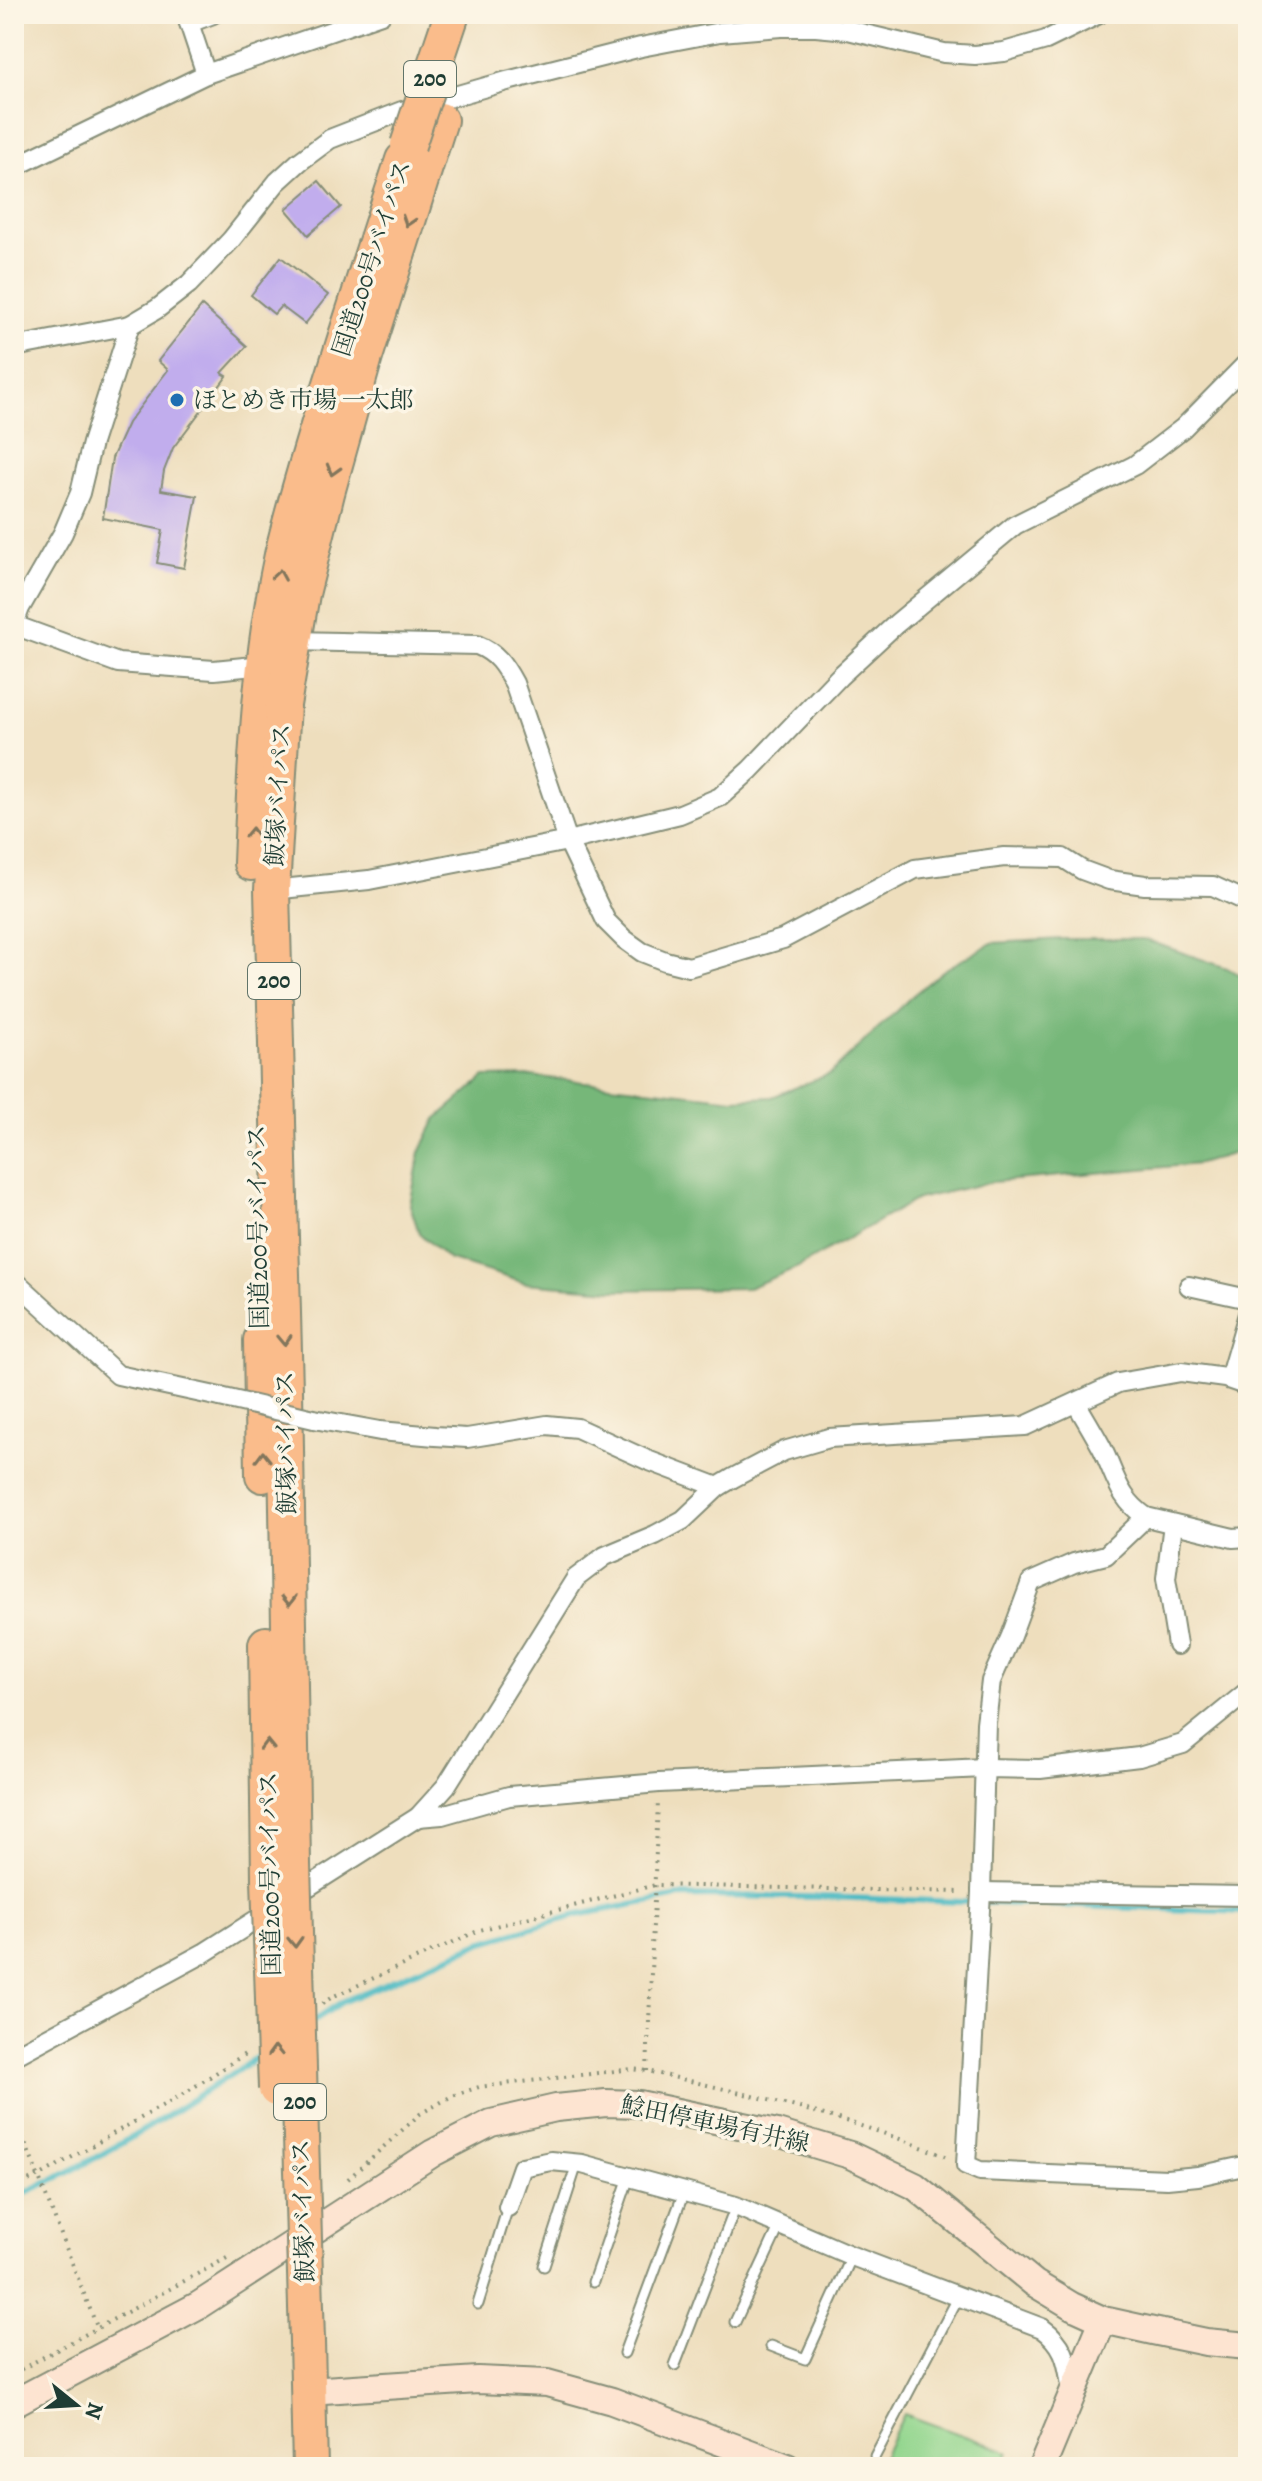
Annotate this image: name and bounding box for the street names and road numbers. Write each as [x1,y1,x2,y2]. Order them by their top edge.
road number: 200 [404,61,456,97]
street label: 国道200号バイパス [325,156,419,360]
street label: 飯塚バイパス [258,722,298,868]
road number: 200 [248,963,300,999]
street label: 国道200号バイパス [240,1124,276,1330]
street label: 飯塚バイパス [269,1371,303,1515]
street label: 国道200号バイパス [252,1771,288,1977]
road number: 200 [274,2084,326,2120]
street label: 鯰田停車場有井線 [618,2088,812,2160]
street label: 飯塚バイパス [285,2139,321,2283]

